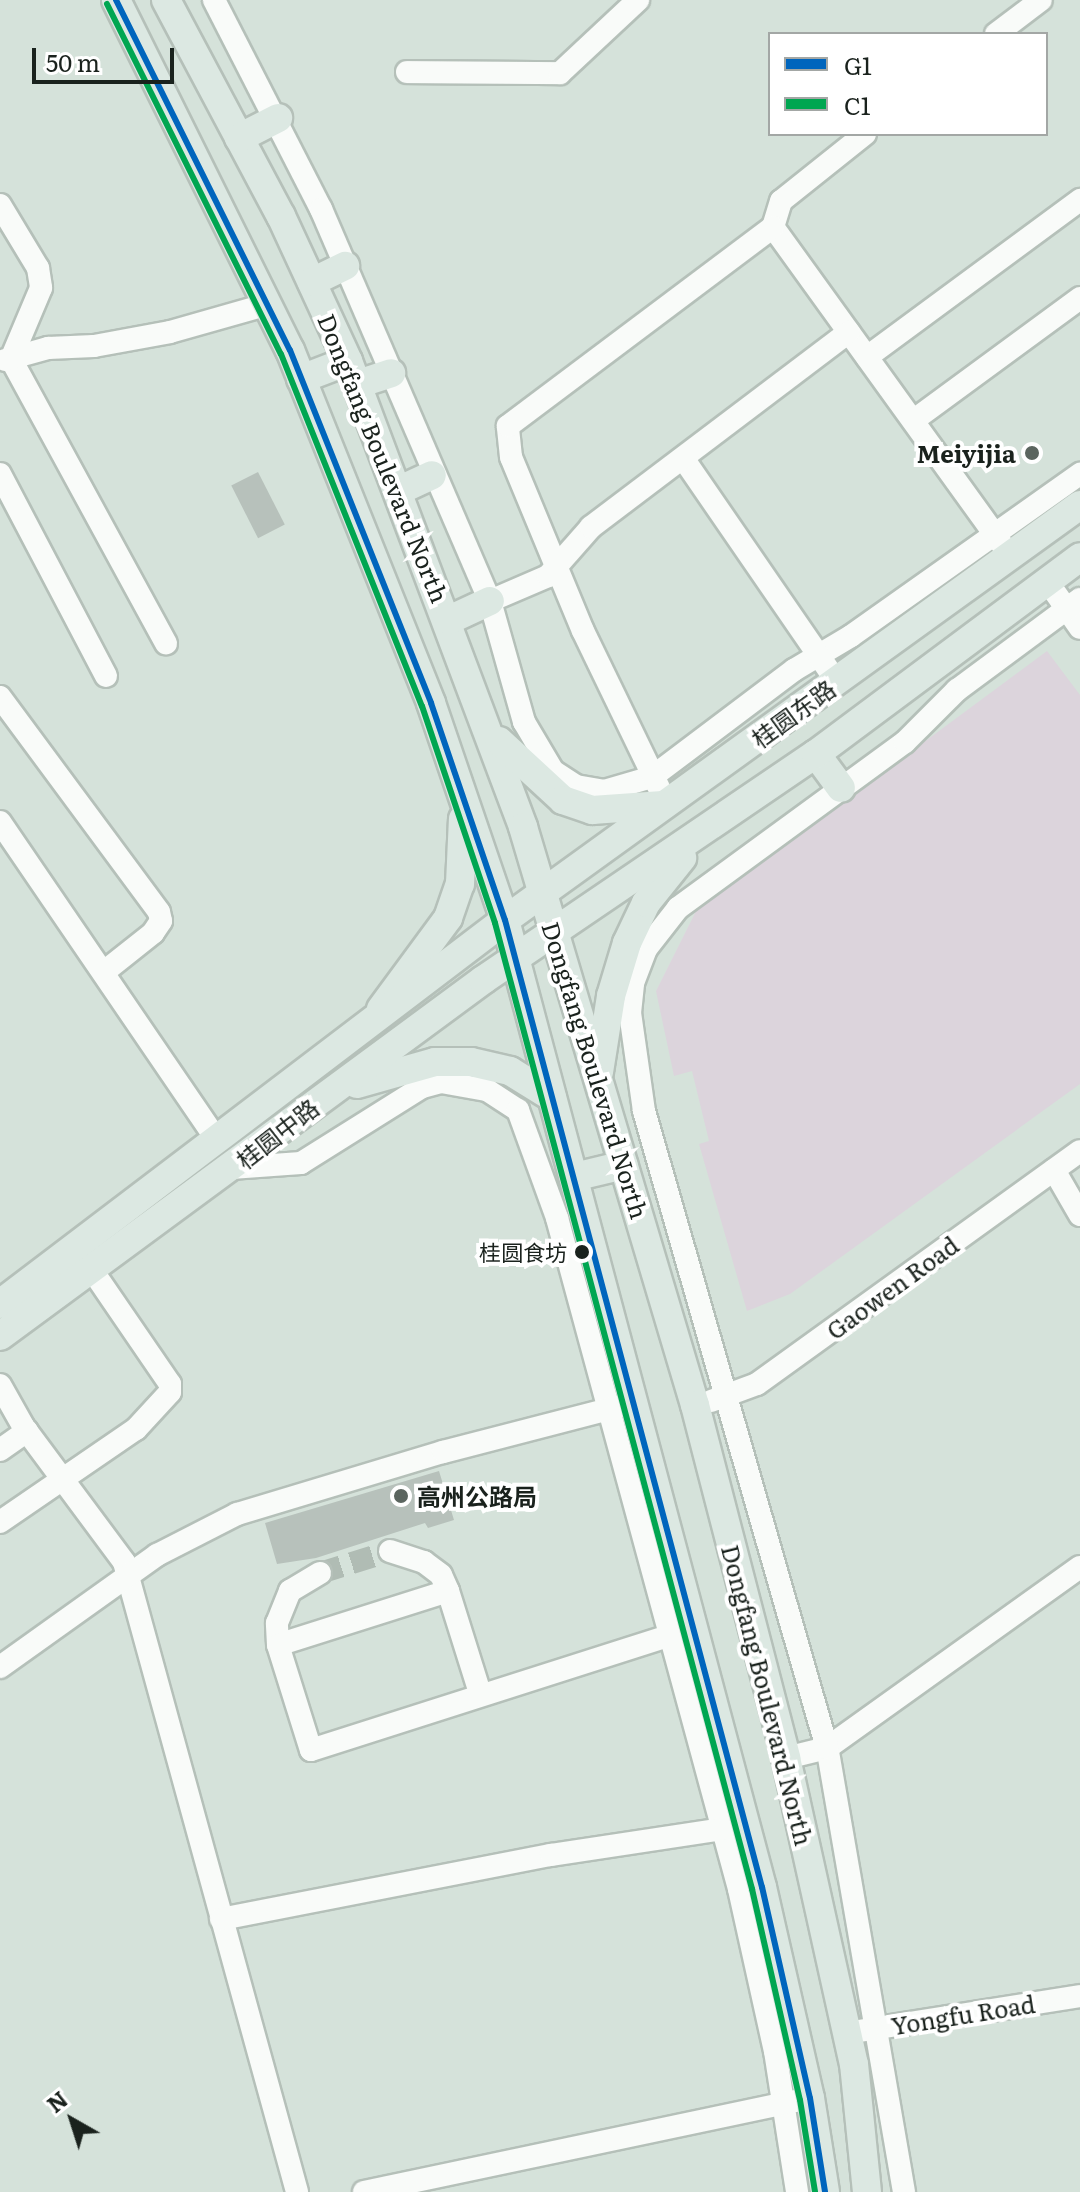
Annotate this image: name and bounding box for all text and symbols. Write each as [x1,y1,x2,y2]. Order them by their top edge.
scale bar [36,32,178,82]
legend [768,32,1048,136]
text: 50 m [46,44,100,79]
text: G1 [844,47,872,82]
text: C1 [844,87,871,122]
street label: Dongfang Boulevard North [313,309,455,607]
place label: Meiyijia [917,439,1016,467]
marker: Meiyijia [1023,444,1041,462]
street label: 桂圆东路 [746,673,840,753]
street label: Dongfang Boulevard North [537,918,655,1222]
street label: 桂圆中路 [230,1092,324,1174]
street label: Gaowen Road [820,1229,964,1345]
place label: 桂圆食坊 [479,1239,567,1265]
marker: 桂圆食坊 [574,1244,590,1260]
place label: 高州公路局 [417,1482,537,1510]
marker: 高州公路局 [392,1487,410,1505]
street label: Dongfang Boulevard North [717,1542,819,1848]
street label: Yongfu Road [889,1988,1037,2040]
north arrow [32,2080,112,2160]
text: N [39,2082,74,2120]

